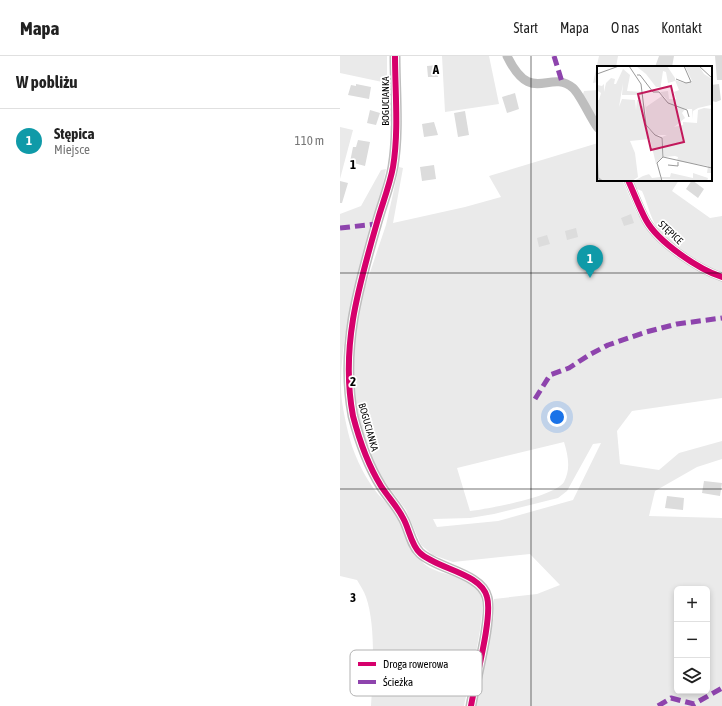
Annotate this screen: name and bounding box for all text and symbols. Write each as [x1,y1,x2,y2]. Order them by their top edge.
text: Mapa [20,17,59,39]
text: Start [513,20,538,36]
text: Mapa [560,20,589,36]
text: O nas [611,20,639,36]
text: Kontakt [661,20,702,36]
text: A [432,62,440,77]
inset map [597,66,712,181]
text: W pobliżu [16,72,78,92]
street label: BOGUCIANKA [380,76,391,126]
text: Stępica [54,125,94,142]
text: 1 [26,133,32,148]
text: 110 m [295,133,324,148]
text: Miejsce [54,142,90,157]
text: 1 [350,157,356,172]
street label: STĘPICE [656,218,686,247]
pin: 1 [577,245,603,278]
text: 2 [350,374,356,389]
street label: BOGUCIANKA [356,402,381,453]
your location [547,407,567,427]
map controls [674,586,710,694]
button: + [674,586,710,622]
text: 3 [350,590,356,605]
button: − [674,622,710,658]
legend [350,650,482,696]
text: Droga rowerowa [383,658,448,670]
button: layers [674,658,710,694]
text: Ścieżka [383,676,413,688]

